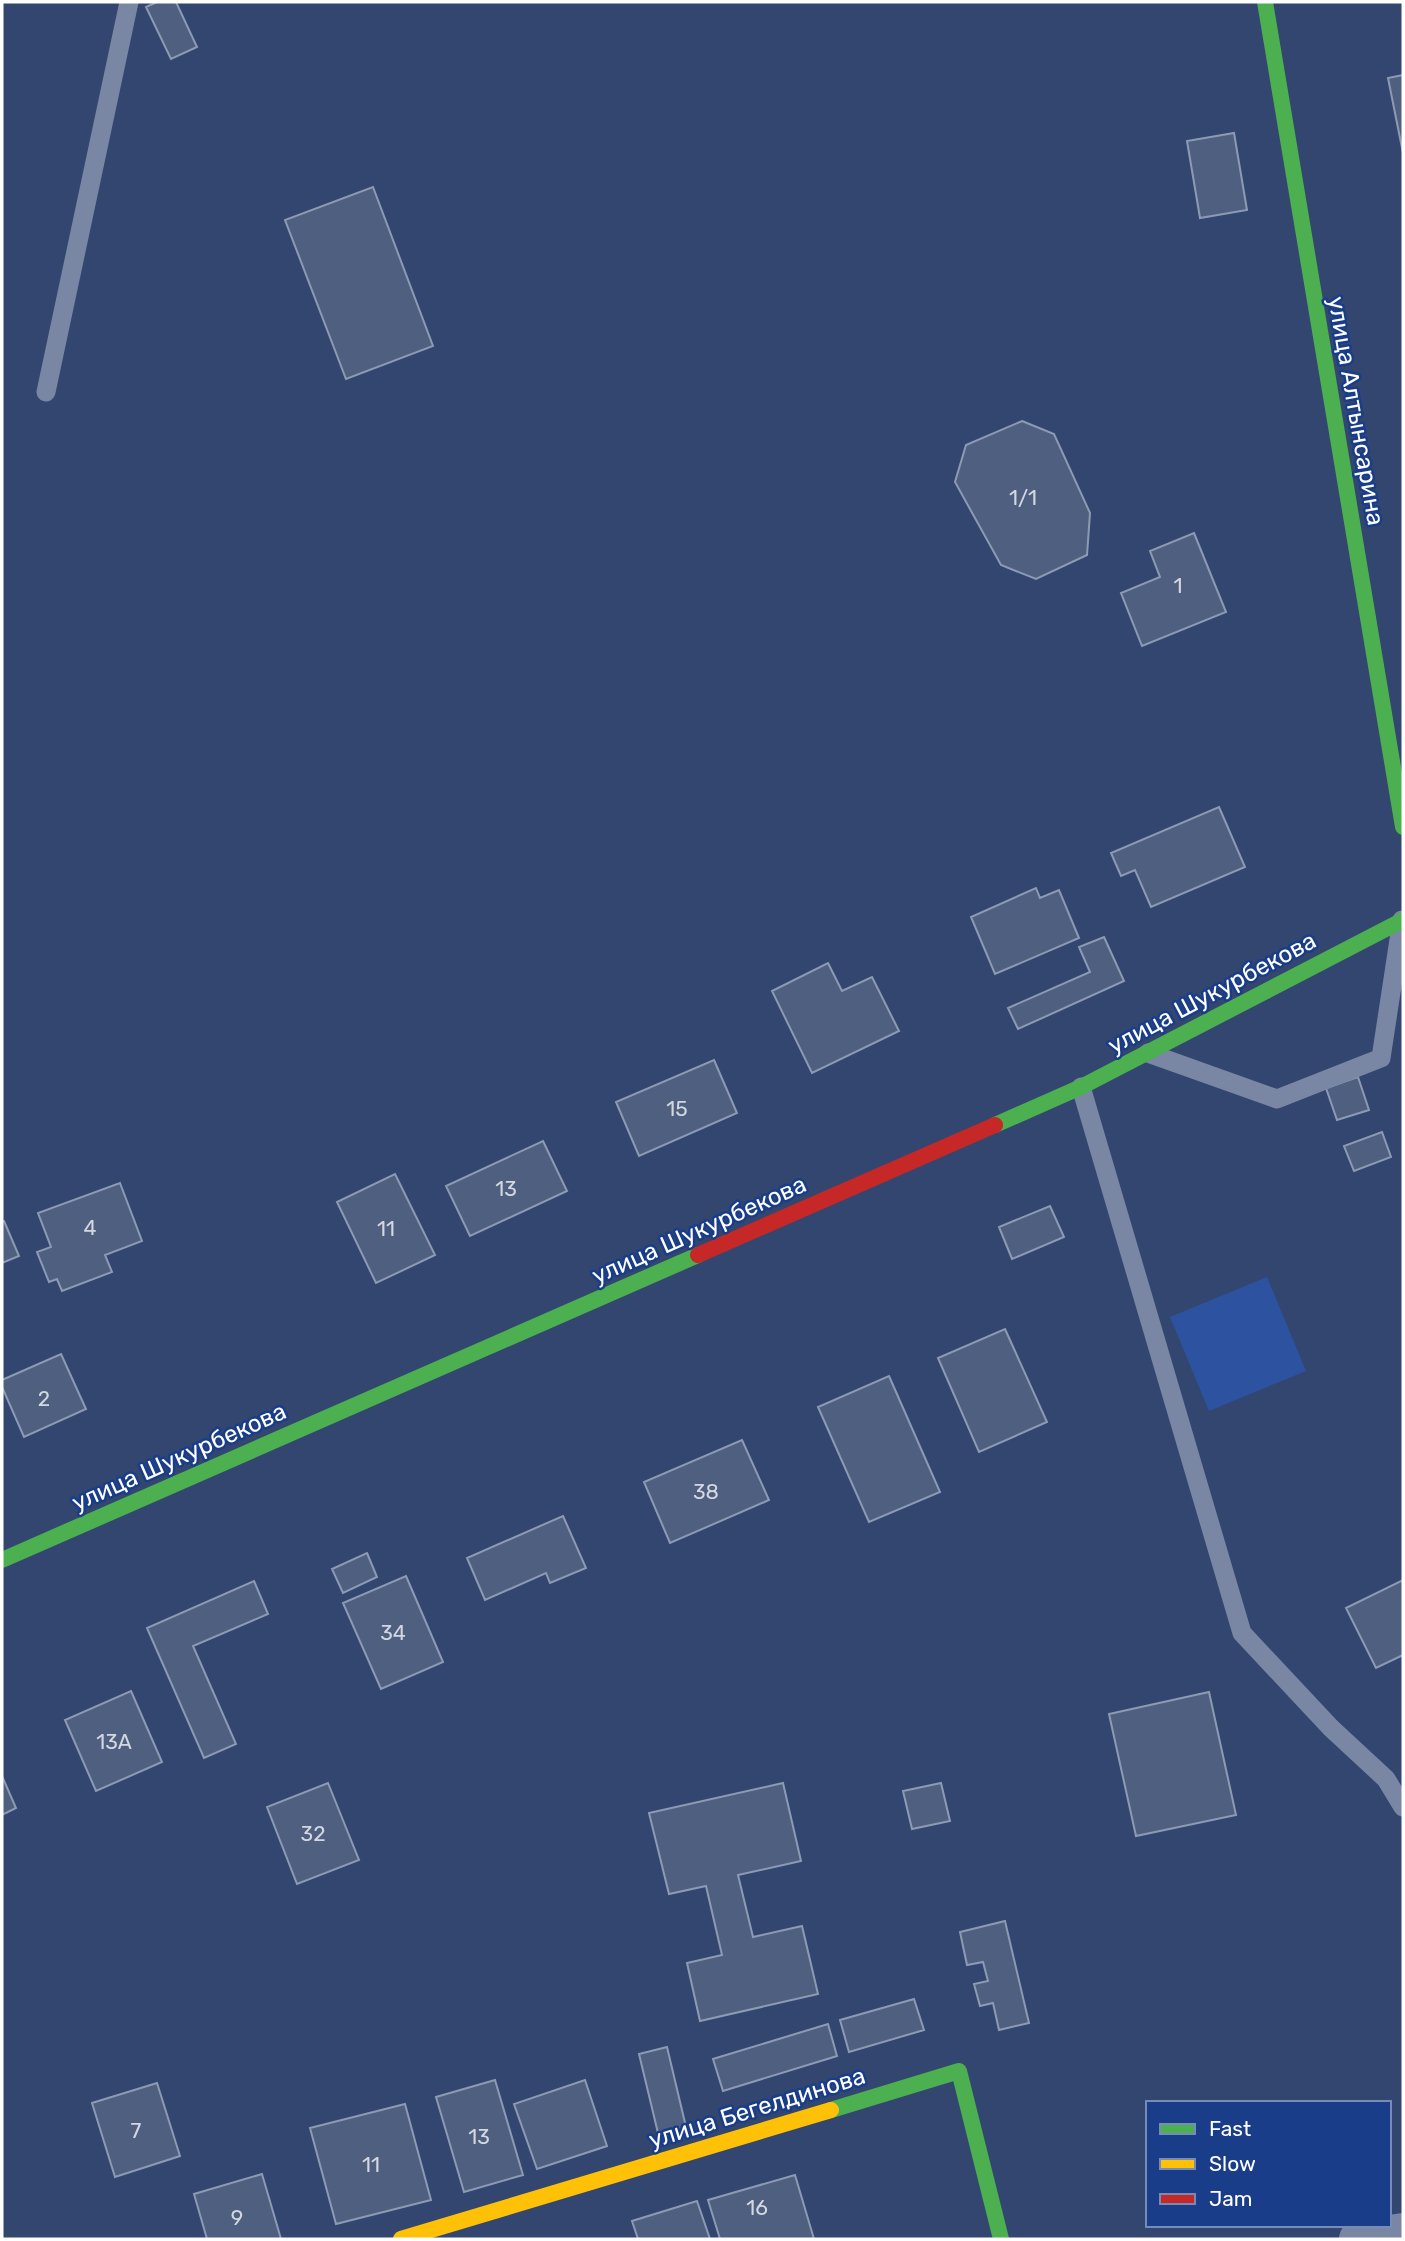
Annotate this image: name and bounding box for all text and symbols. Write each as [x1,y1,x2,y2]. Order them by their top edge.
street label: улица Алтынсарина [1322,294,1390,528]
house number: 1/1 [1009,485,1037,510]
house number: 1 [1174,573,1183,598]
street label: улица Шукурбекова [1103,926,1321,1060]
house number: 15 [666,1096,688,1121]
street label: улица Шукурбекова [588,1170,810,1290]
house number: 13 [495,1176,517,1201]
house number: 4 [83,1215,97,1240]
house number: 11 [377,1216,395,1241]
house number: 2 [38,1386,50,1411]
street label: улица Шукурбекова [68,1397,290,1517]
house number: 38 [693,1479,719,1504]
house number: 34 [380,1620,406,1645]
house number: 13А [96,1729,132,1754]
house number: 32 [301,1821,325,1846]
street label: улица Бегелдинова [645,2062,869,2154]
legend [1146,2101,1391,2227]
text: Fast [1209,2116,1251,2141]
house number: 7 [131,2118,142,2143]
house number: 13 [468,2124,490,2149]
text: Slow [1209,2151,1256,2176]
house number: 11 [362,2152,380,2177]
text: Jam [1209,2186,1253,2211]
house number: 16 [746,2195,768,2220]
house number: 9 [231,2205,243,2230]

